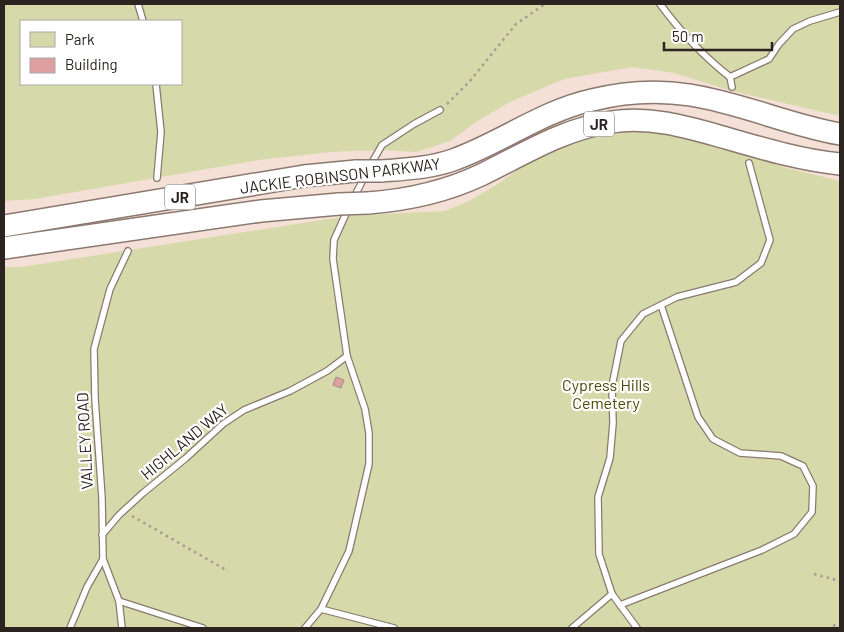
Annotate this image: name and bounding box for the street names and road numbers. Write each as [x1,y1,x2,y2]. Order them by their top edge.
road number: JR [584,112,614,136]
street label: JACKIE ROBINSON PARKWAY [239,153,441,197]
road number: JR [165,184,195,210]
street label: VALLEY ROAD [72,392,96,490]
street label: HIGHLAND WAY [136,399,232,483]

